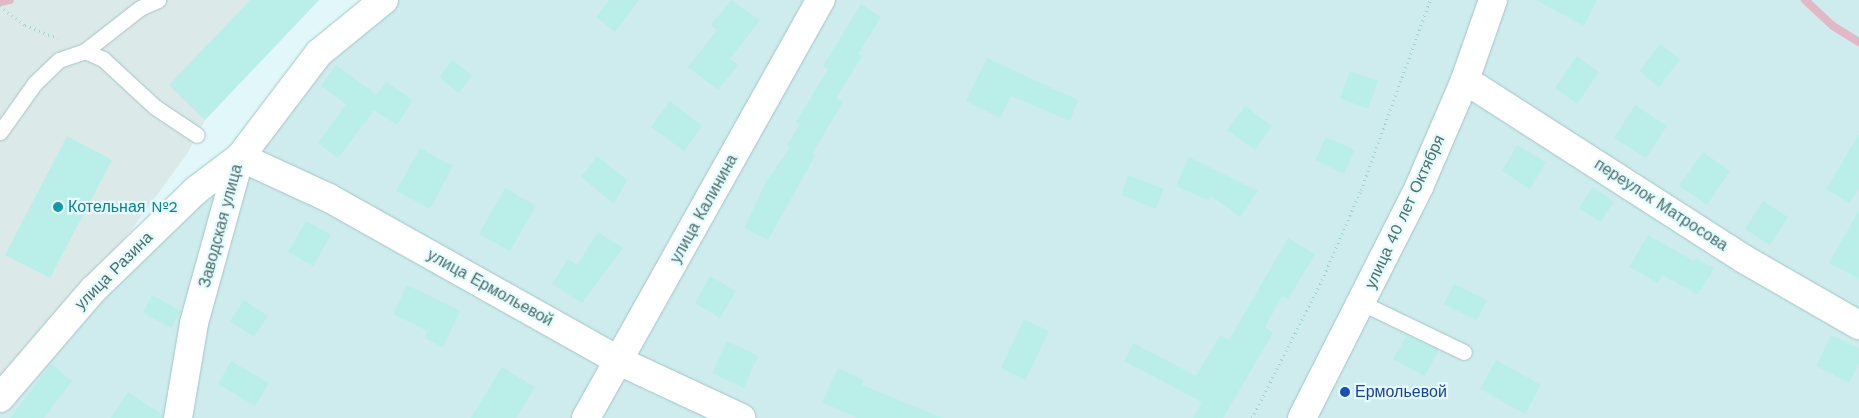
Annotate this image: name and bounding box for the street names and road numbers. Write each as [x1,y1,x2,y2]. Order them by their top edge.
street label: улица 40 лет Октября [1361,132,1449,292]
street label: улица Калинина [666,151,742,267]
street label: переулок Матросова [1591,155,1731,255]
street label: Заводская улица [195,162,247,290]
street label: улица Разина [71,228,157,314]
street label: улица Ермольевой [424,245,556,331]

